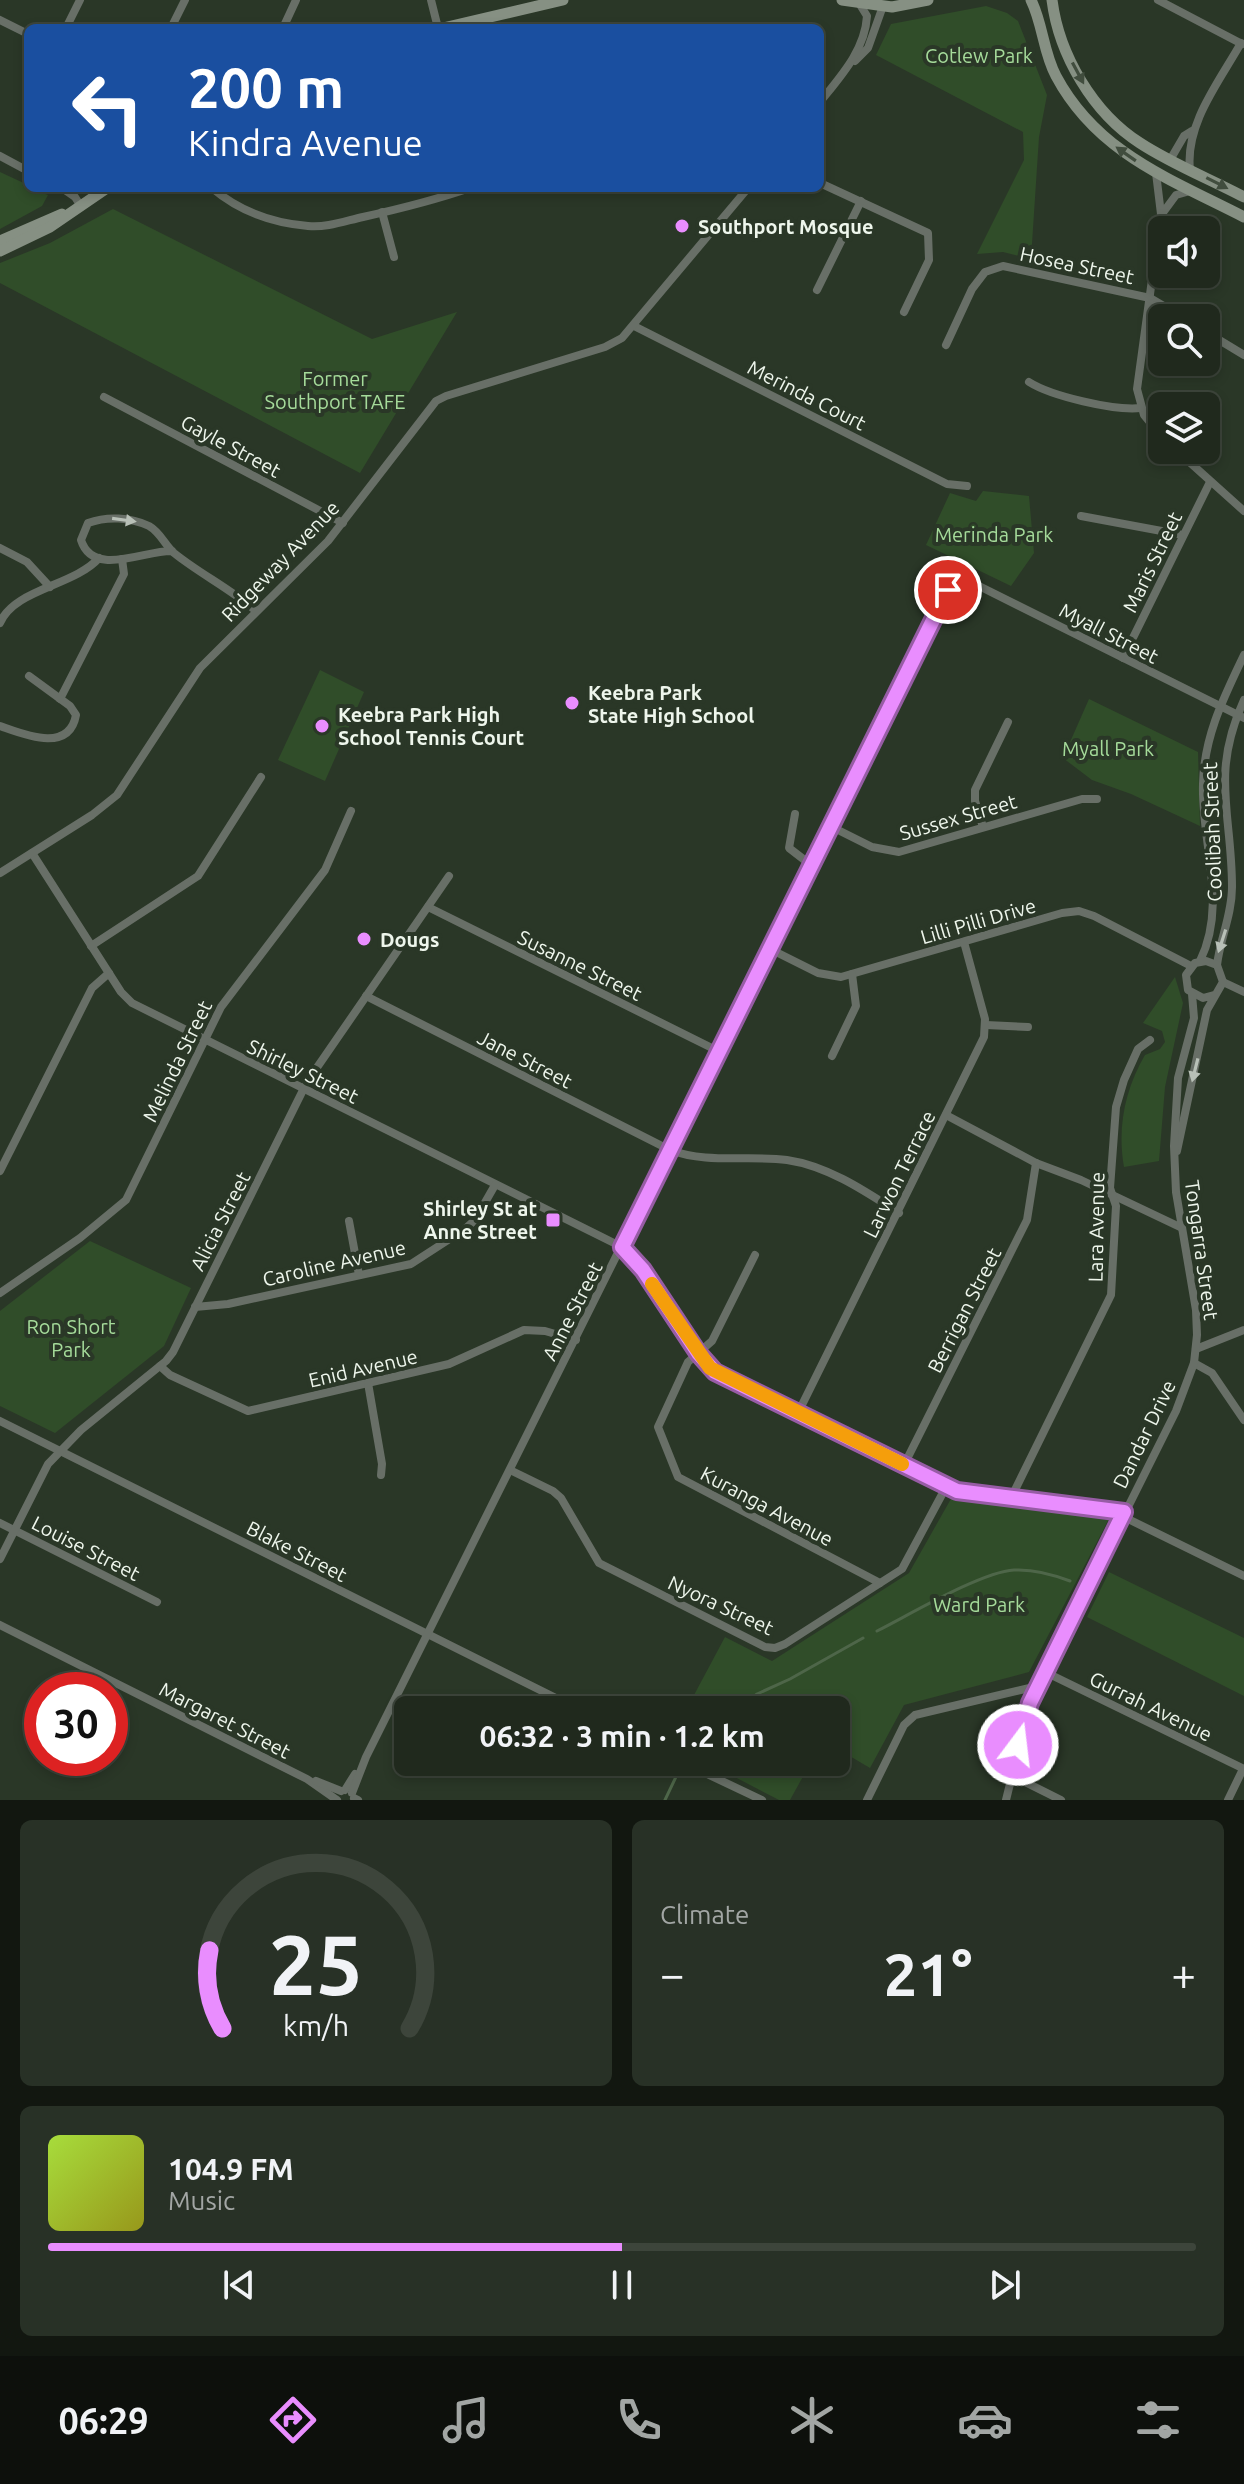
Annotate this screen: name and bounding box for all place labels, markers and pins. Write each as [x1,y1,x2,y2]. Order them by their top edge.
place label: Southport Mosque [698,215,874,238]
marker: Southport Mosque [673,217,691,235]
pin [914,556,982,624]
place label: Keebra Park State High School [588,681,754,727]
marker: Keebra Park State High School [563,694,581,712]
place label: Keebra Park High School Tennis Court [338,703,525,749]
marker: Keebra Park High School Tennis Court [313,717,331,735]
place label: Dougs [380,928,440,951]
marker: Dougs [355,930,373,948]
place label: Shirley St at Anne Street [423,1197,537,1243]
marker: Shirley St at Anne Street [544,1211,562,1229]

